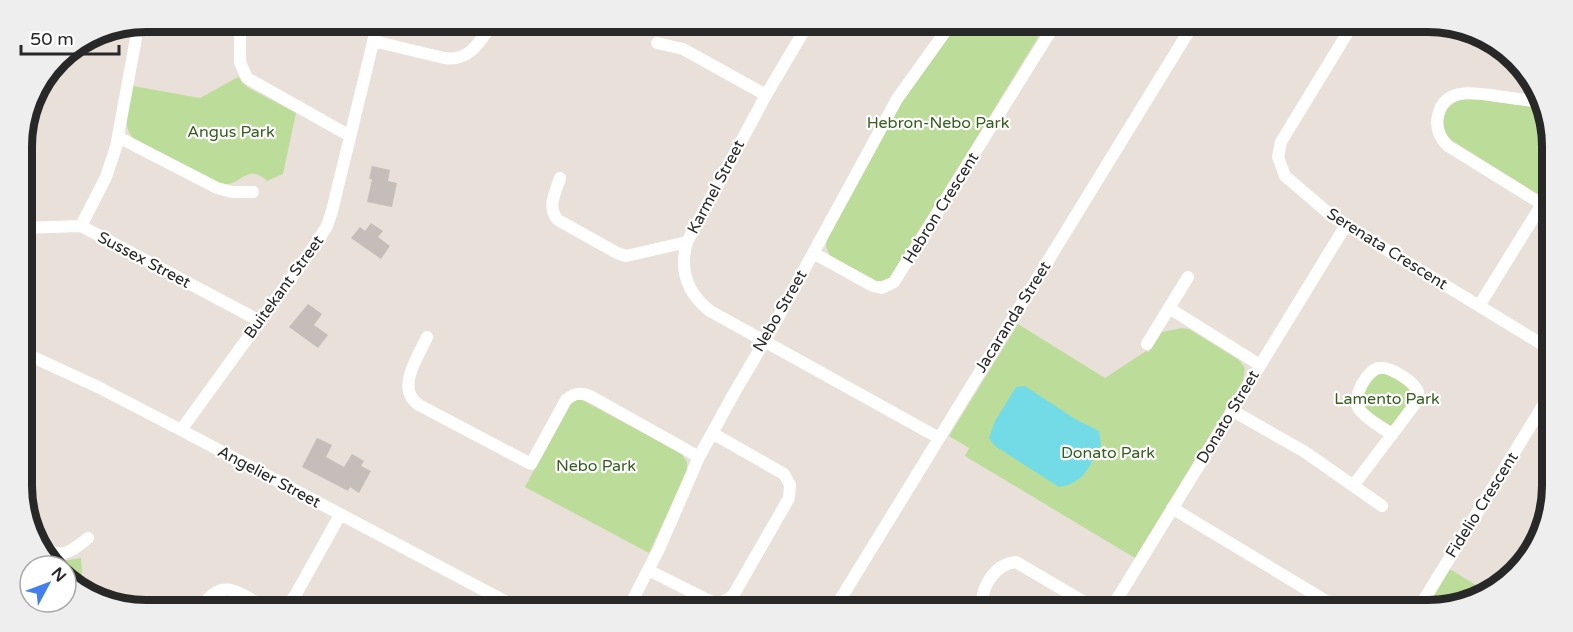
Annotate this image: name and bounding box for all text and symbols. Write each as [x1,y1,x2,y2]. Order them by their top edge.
scale bar [21,18,118,56]
text: 50 m [30,28,74,50]
park label: Hebron-Nebo Park [867,113,1010,133]
park label: Angus Park [187,122,275,142]
street label: Karmel Street [683,137,749,237]
street label: Hebron Crescent [899,149,983,267]
street label: Serenata Crescent [1323,204,1451,294]
street label: Sussex Street [94,227,194,293]
street label: Buitekant Street [240,231,328,343]
street label: Jacaranda Street [971,258,1055,376]
street label: Nebo Street [748,266,812,356]
street label: Donato Street [1192,367,1264,467]
park label: Lamento Park [1334,389,1440,409]
street label: Angelier Street [214,441,324,513]
park label: Donato Park [1061,443,1155,463]
street label: Fidelio Crescent [1441,448,1523,562]
park label: Nebo Park [556,456,636,476]
north arrow [18,554,78,614]
text: N [47,563,70,586]

